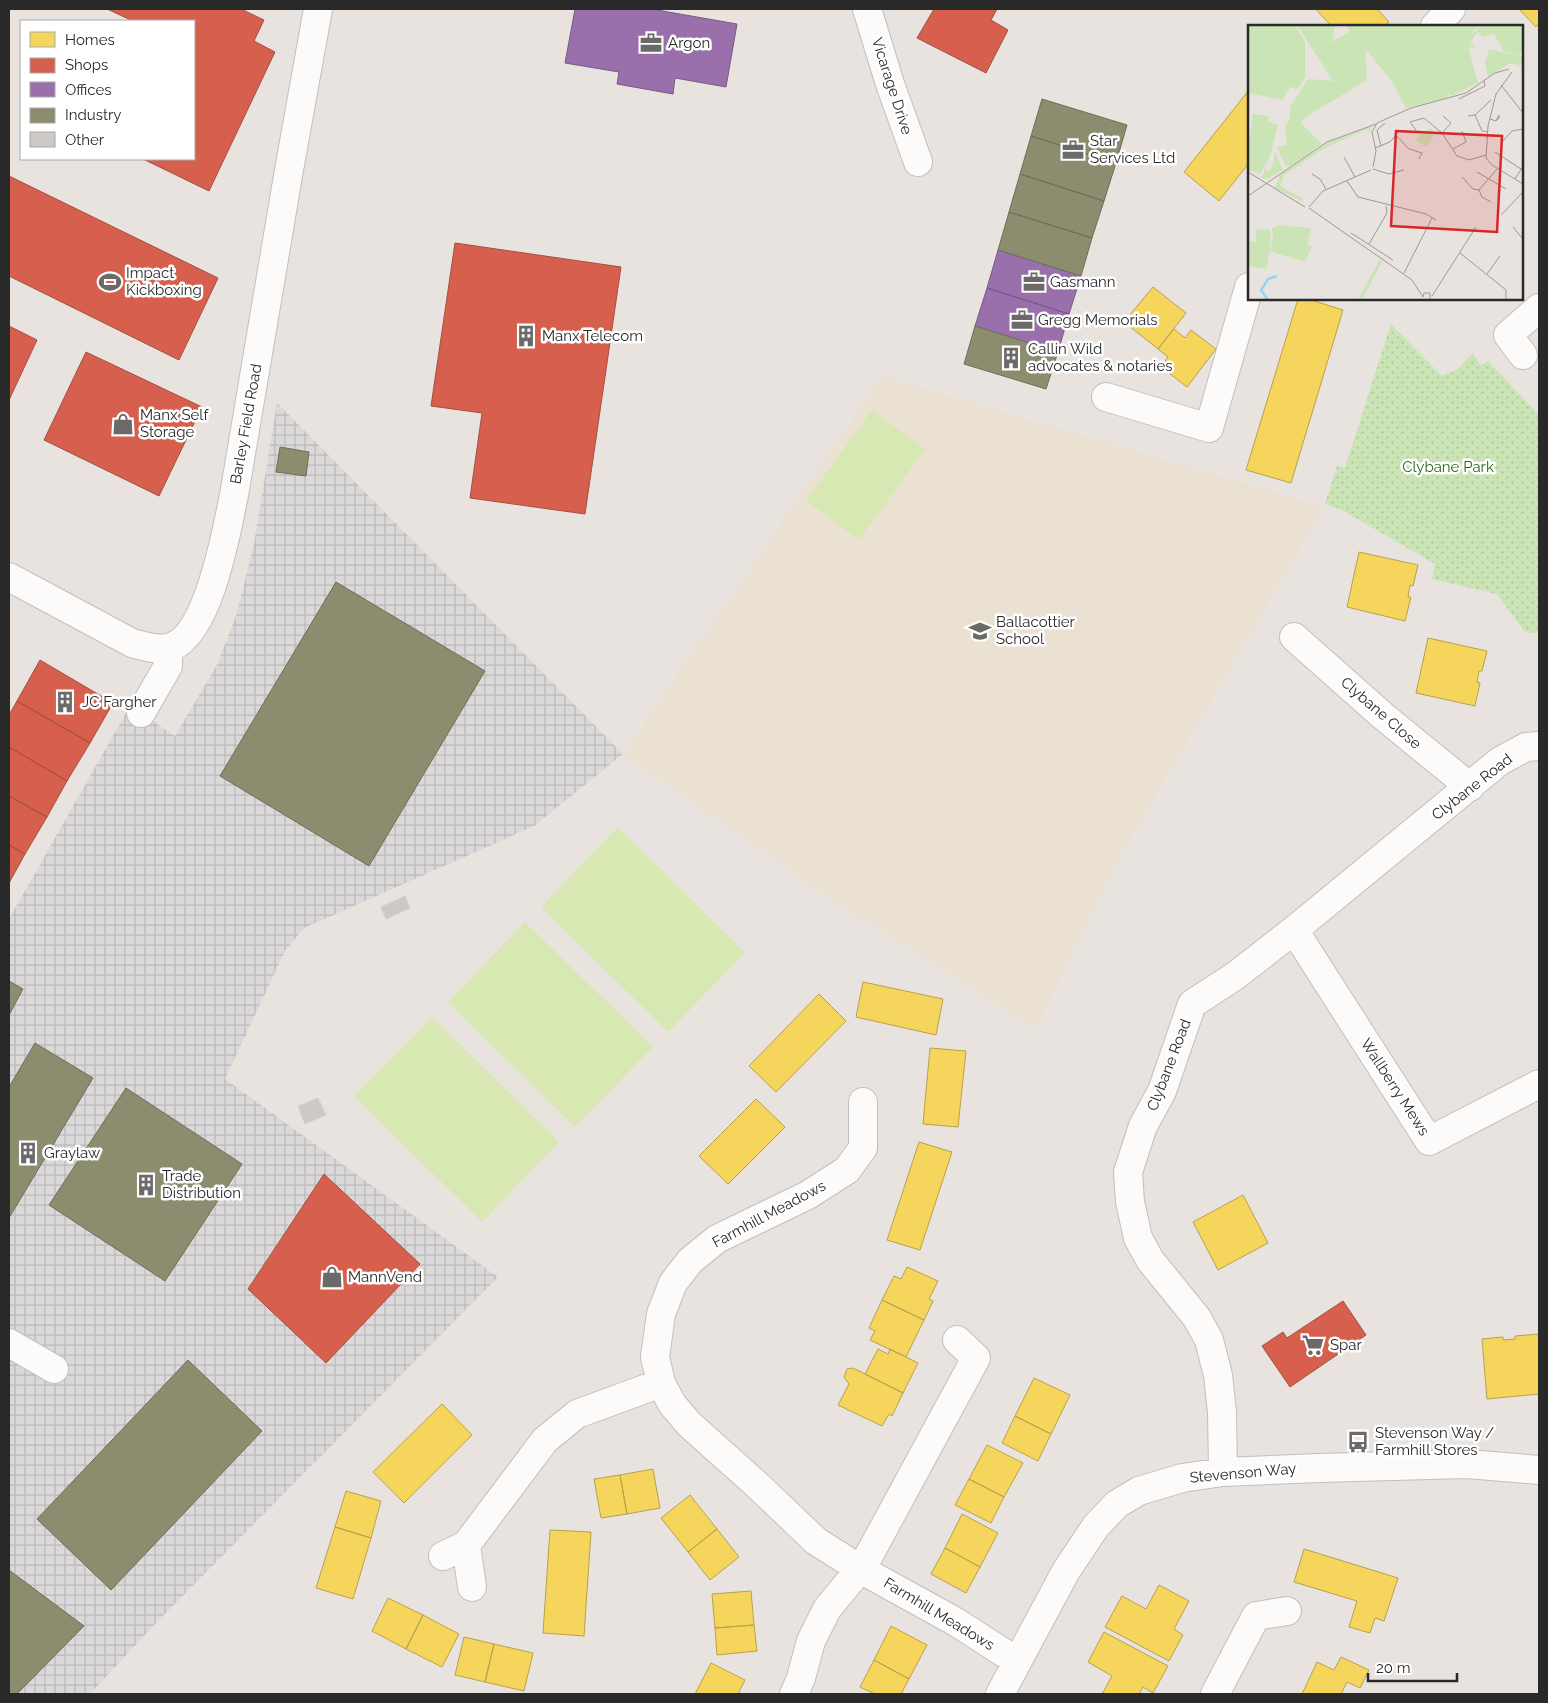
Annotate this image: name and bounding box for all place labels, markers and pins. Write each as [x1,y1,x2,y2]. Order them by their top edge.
office icon: Argon [638,30,664,56]
place label: Argon [668,34,710,52]
place label: Star Services Ltd [1090,132,1175,167]
office icon: Star Services Ltd [1060,137,1086,163]
place label: Impact Kickboxing [126,264,202,299]
sports icon: Impact Kickboxing [97,269,123,295]
office icon: Gasmann [1021,269,1047,295]
place label: Gasmann [1050,273,1116,291]
office icon: Gregg Memorials [1009,307,1035,333]
place label: Gregg Memorials [1038,311,1158,329]
building icon: Manx Telecom [513,323,539,349]
place label: Manx Telecom [542,327,643,345]
place label: Callin Wild advocates & notaries [1028,340,1172,375]
building icon: Callin Wild advocates & notaries [998,345,1024,371]
place label: Manx Self Storage [140,406,209,441]
shop icon: Manx Self Storage [110,411,136,437]
place label: Ballacottier School [996,613,1076,648]
school or university icon: Ballacottier School [967,618,993,644]
building icon: JC Fargher [52,689,78,715]
place label: JC Fargher [82,693,157,711]
building icon: Graylaw [15,1140,41,1166]
place label: Graylaw [44,1144,100,1162]
place label: Trade Distribution [162,1167,241,1202]
building icon: Trade Distribution [133,1172,159,1198]
shop icon: MannVend [319,1264,345,1290]
place label: MannVend [348,1268,422,1286]
supermarket icon: Spar [1300,1332,1326,1358]
place label: Spar [1330,1336,1363,1354]
place label: Stevenson Way / Farmhill Stores [1375,1424,1494,1459]
bus stop icon: Stevenson Way / Farmhill Stores [1345,1429,1371,1455]

